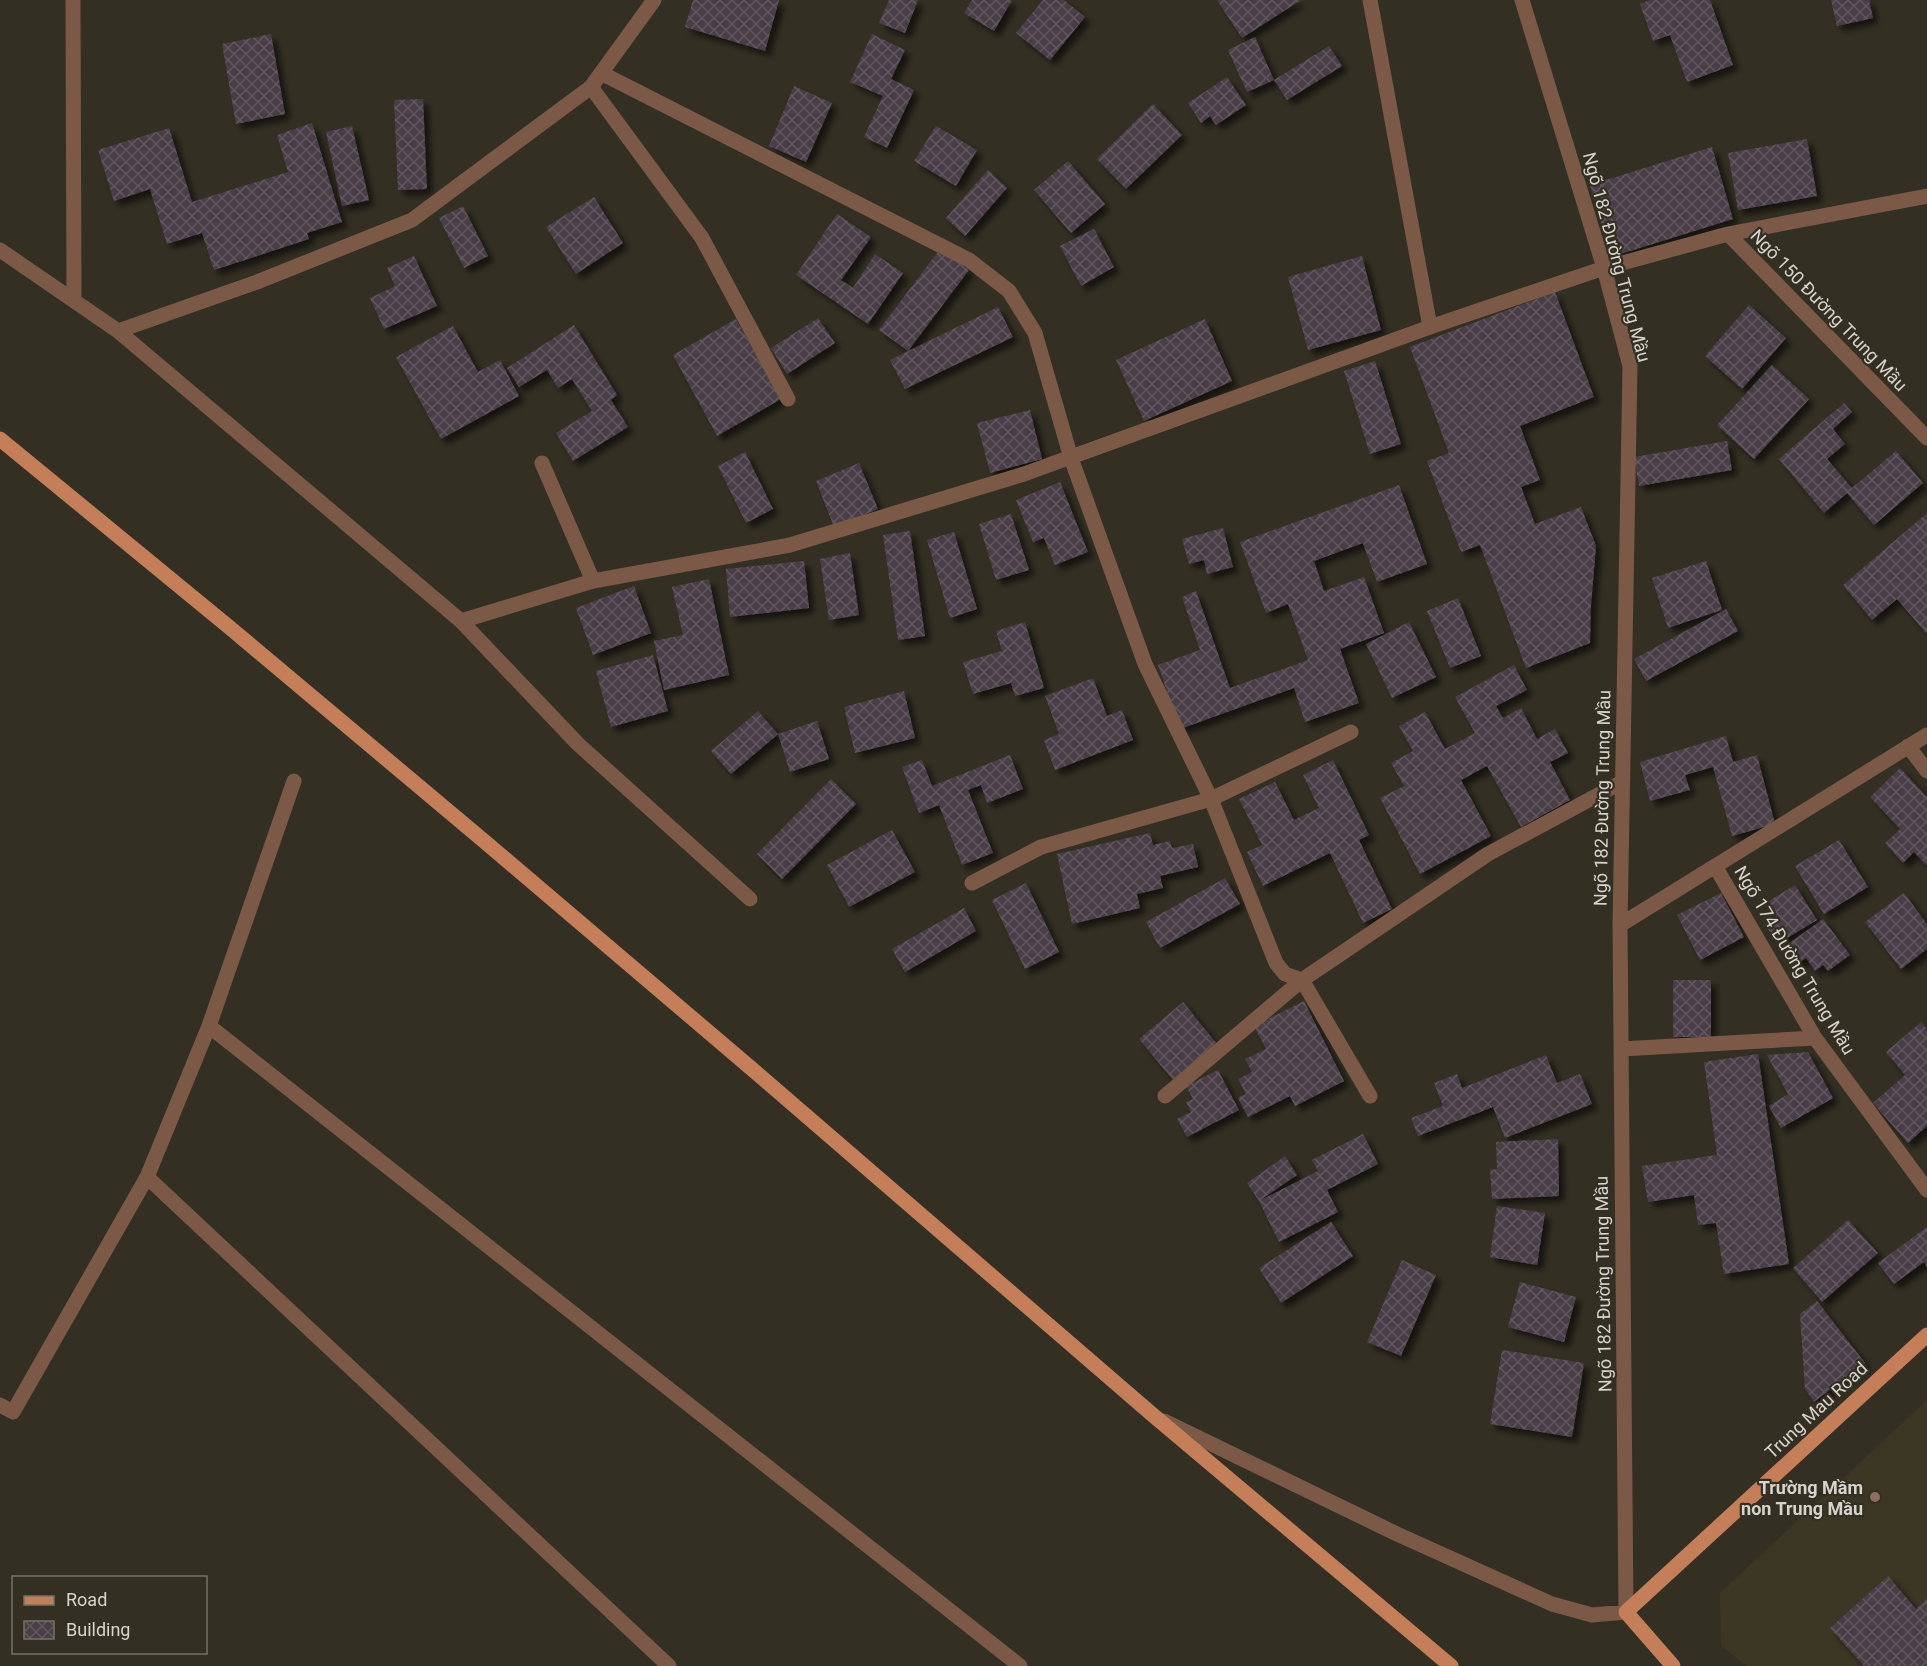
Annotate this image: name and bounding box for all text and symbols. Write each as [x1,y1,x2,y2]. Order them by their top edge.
street label: Ngõ 182 Đường Trung Mầu [1579,150,1655,364]
street label: Ngõ 150 Đường Trung Mầu [1746,225,1912,395]
street label: Ngõ 182 Đường Trung Mầu [1590,690,1614,906]
street label: Ngõ 174 Đường Trung Mầu [1730,862,1860,1058]
street label: Ngõ 182 Đường Trung Mầu [1591,1176,1615,1392]
street label: Trung Mau Road [1761,1357,1871,1463]
place label: Trường Mầm non Trung Mầu [1741,1477,1863,1519]
marker: Trường Mầm non Trung Mầu [1868,1490,1882,1504]
legend [12,1576,207,1654]
text: Road [66,1589,107,1610]
text: Building [66,1619,130,1640]

